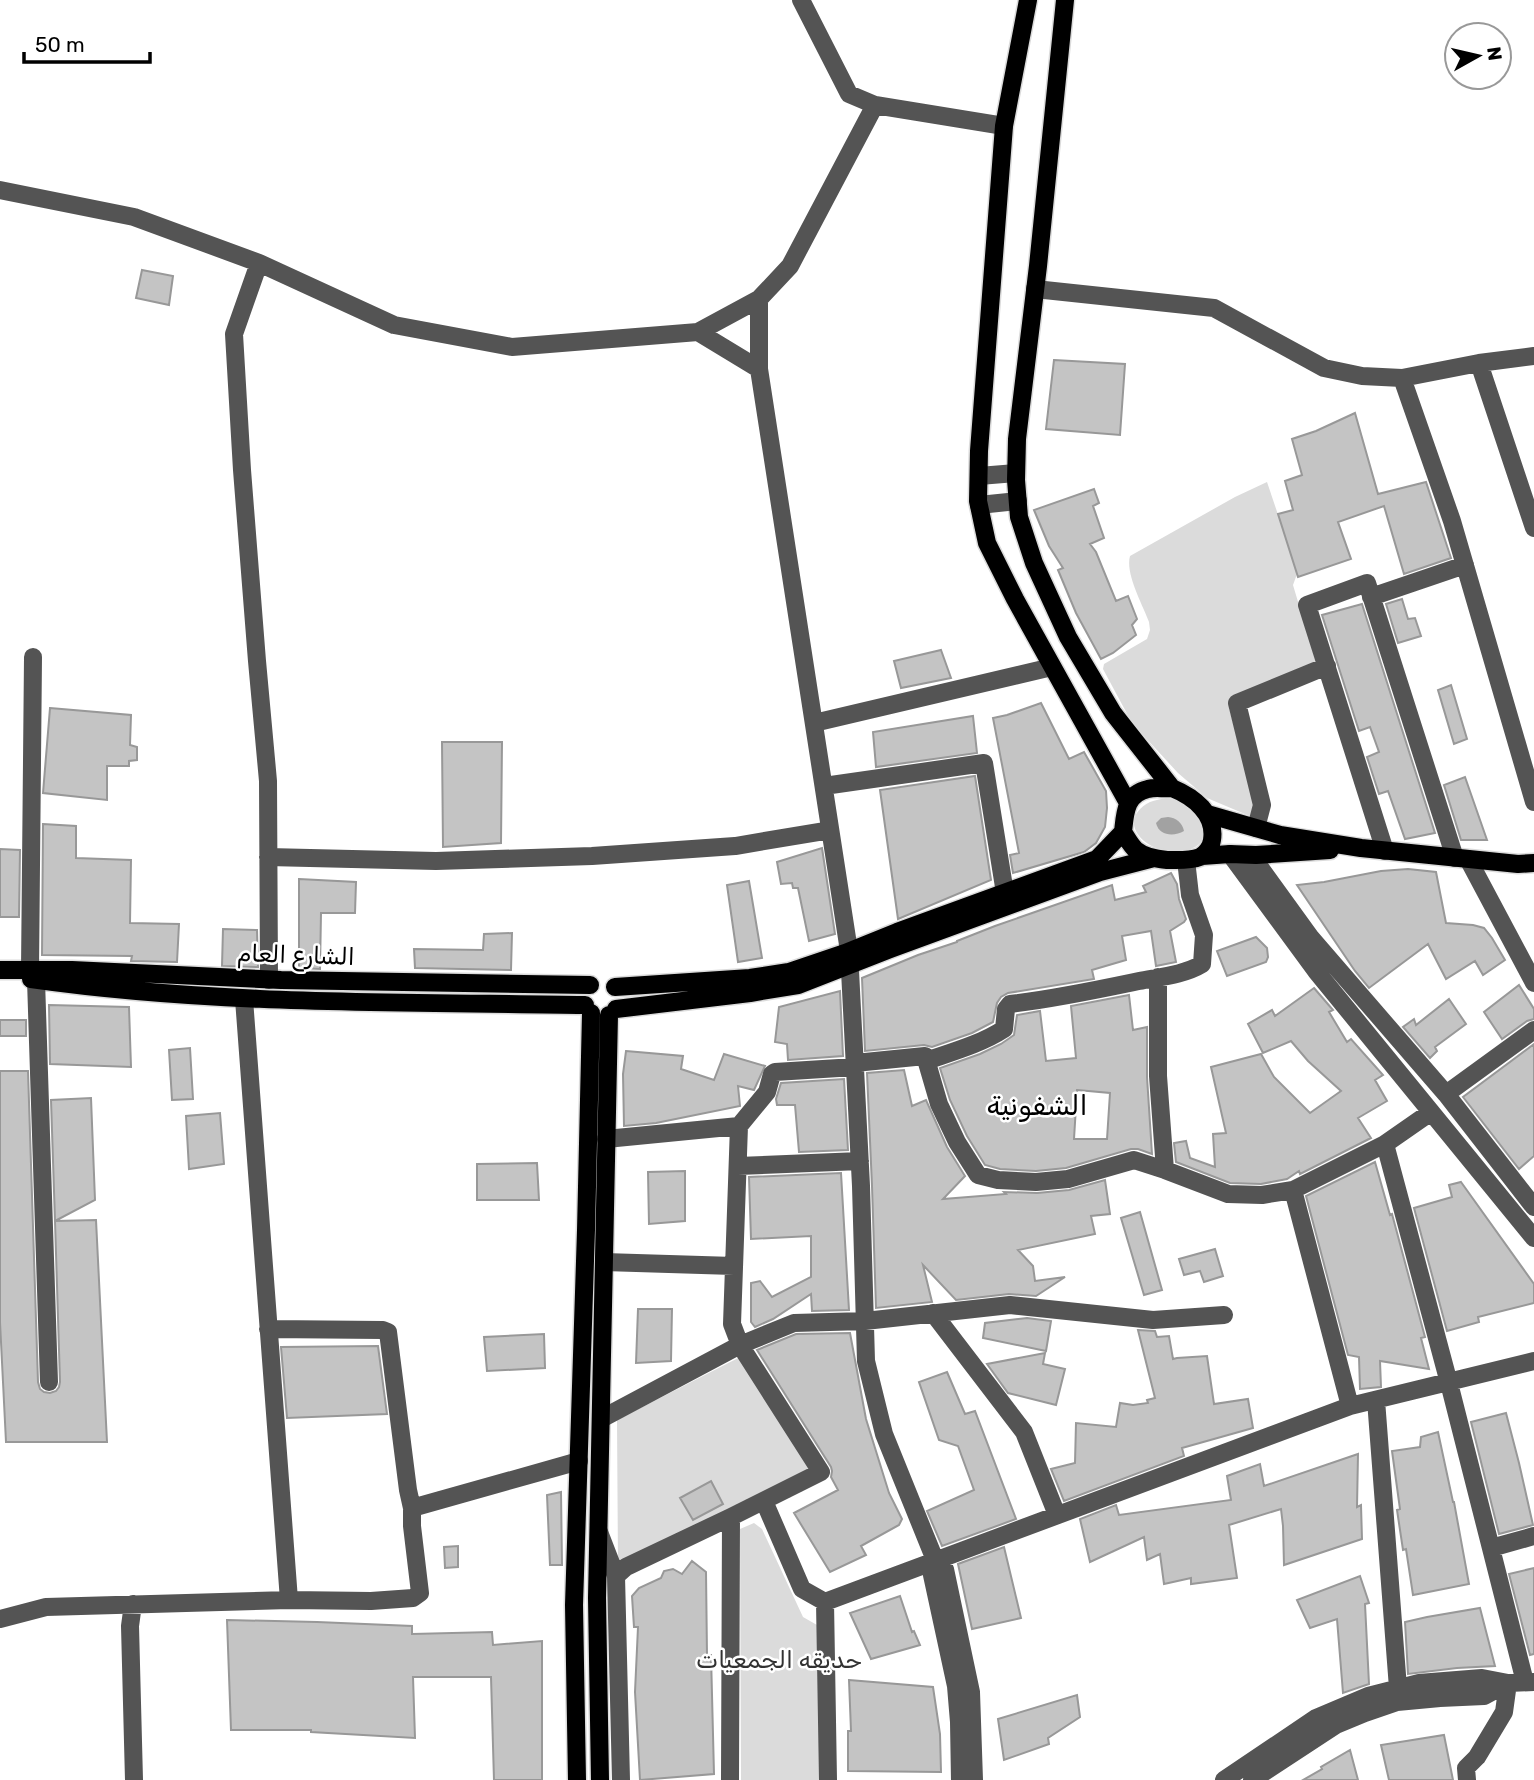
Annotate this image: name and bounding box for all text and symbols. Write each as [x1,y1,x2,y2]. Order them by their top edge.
scale bar [24,21,150,65]
north arrow [1443,21,1513,91]
text: 50 m [35,32,85,57]
text: N [1482,45,1507,62]
street label: الشارع العام [237,939,355,973]
district label: الشفونية [986,1089,1088,1122]
park label: حديقه الجمعيات [696,1646,862,1674]

